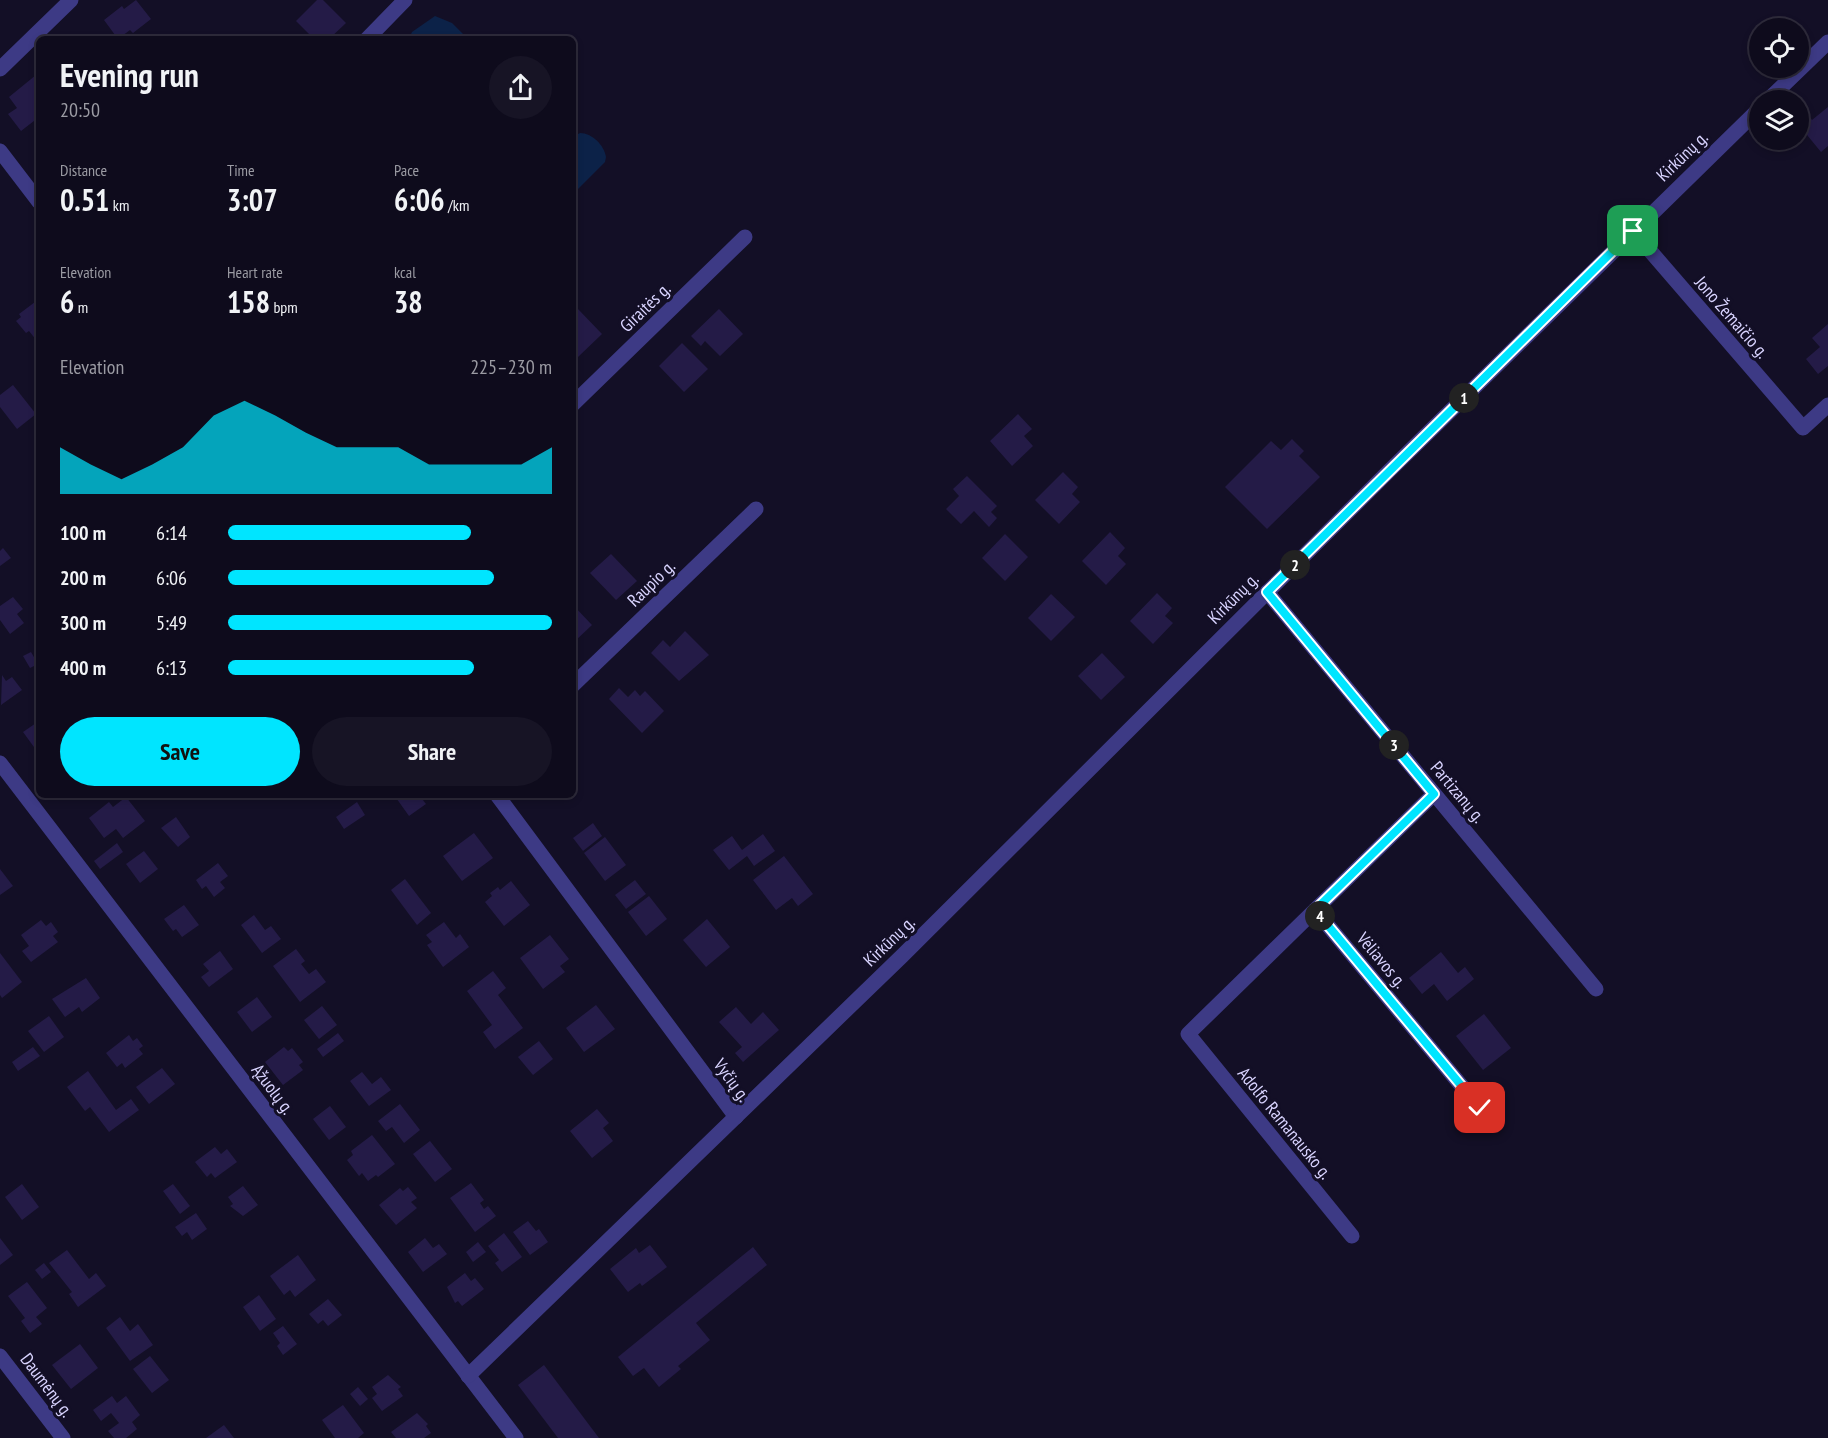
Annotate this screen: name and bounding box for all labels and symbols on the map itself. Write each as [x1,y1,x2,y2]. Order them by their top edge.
street label: Kirkūnų g. [1651,126,1713,186]
pin [1607,205,1658,256]
street label: Jono Žemaičio g. [1689,270,1774,363]
street label: Giraitės g. [615,277,675,337]
pin: 1 [1449,383,1479,413]
pin: 2 [1280,550,1310,580]
street label: Raupio g. [622,555,680,611]
street label: Kirkūnų g. [1203,568,1263,628]
pin: 3 [1379,730,1409,760]
street label: Partizanų g. [1426,757,1490,827]
pin: 4 [1305,901,1335,931]
street label: Kirkūnų g. [858,911,920,971]
street label: Vėliavos g. [1351,927,1412,993]
street label: Vyčių g. [708,1053,755,1106]
street label: Ąžuolų g. [247,1059,299,1119]
street label: Adolfo Ramanausko g. [1233,1062,1337,1184]
pin [1454,1082,1505,1133]
street label: Daumėnų g. [16,1348,78,1422]

